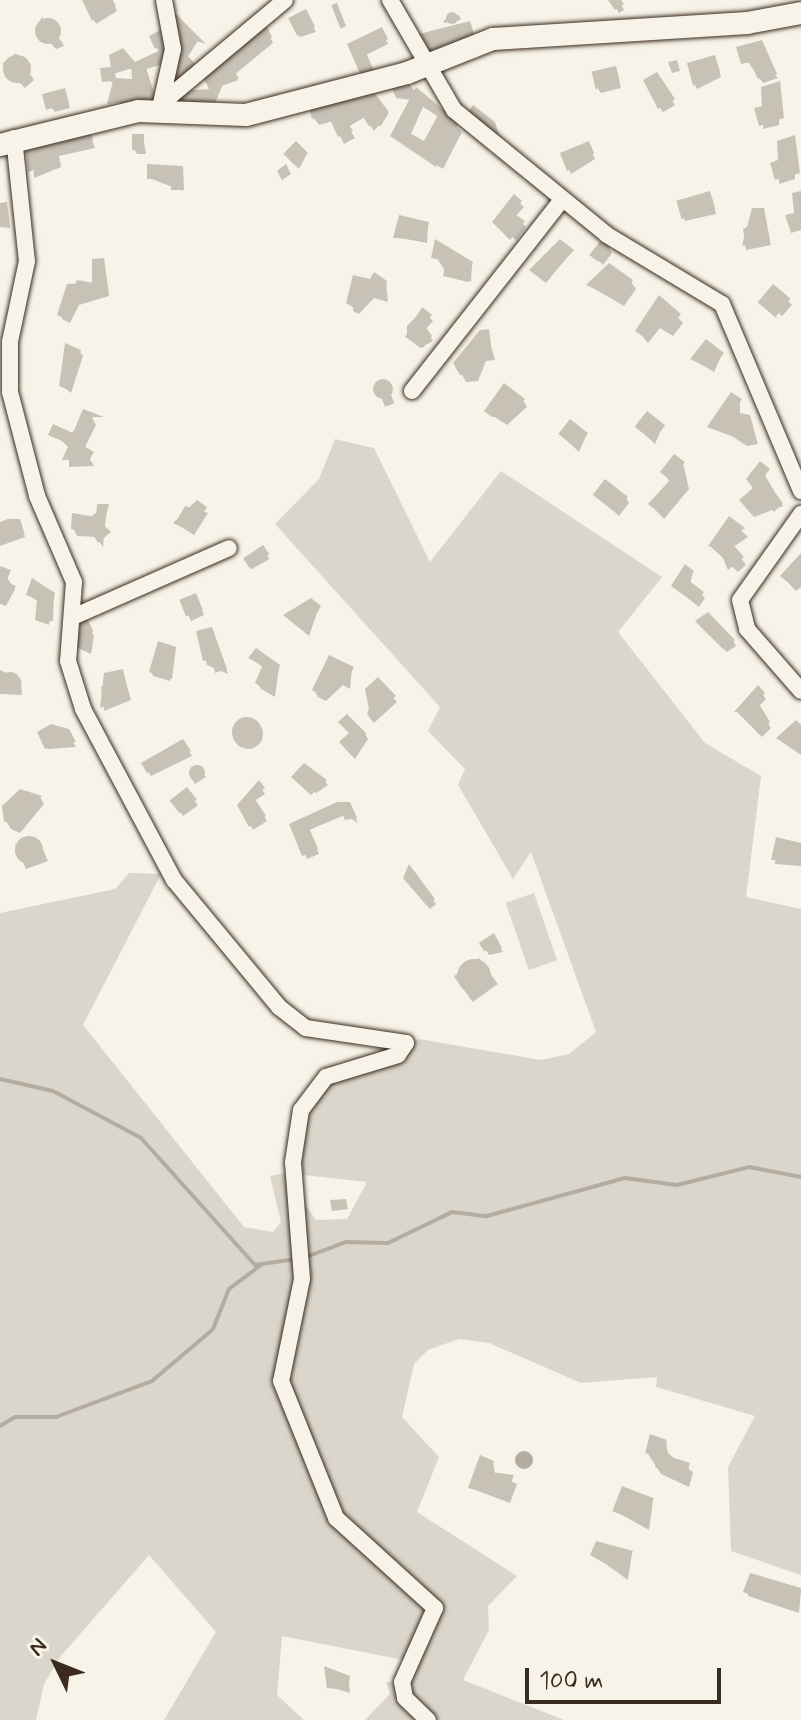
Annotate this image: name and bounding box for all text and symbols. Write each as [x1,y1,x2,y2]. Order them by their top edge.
north arrow [16,1624,96,1704]
text: N [23,1633,54,1663]
scale bar [529,1652,725,1702]
text: 100 m [539,1666,603,1697]

